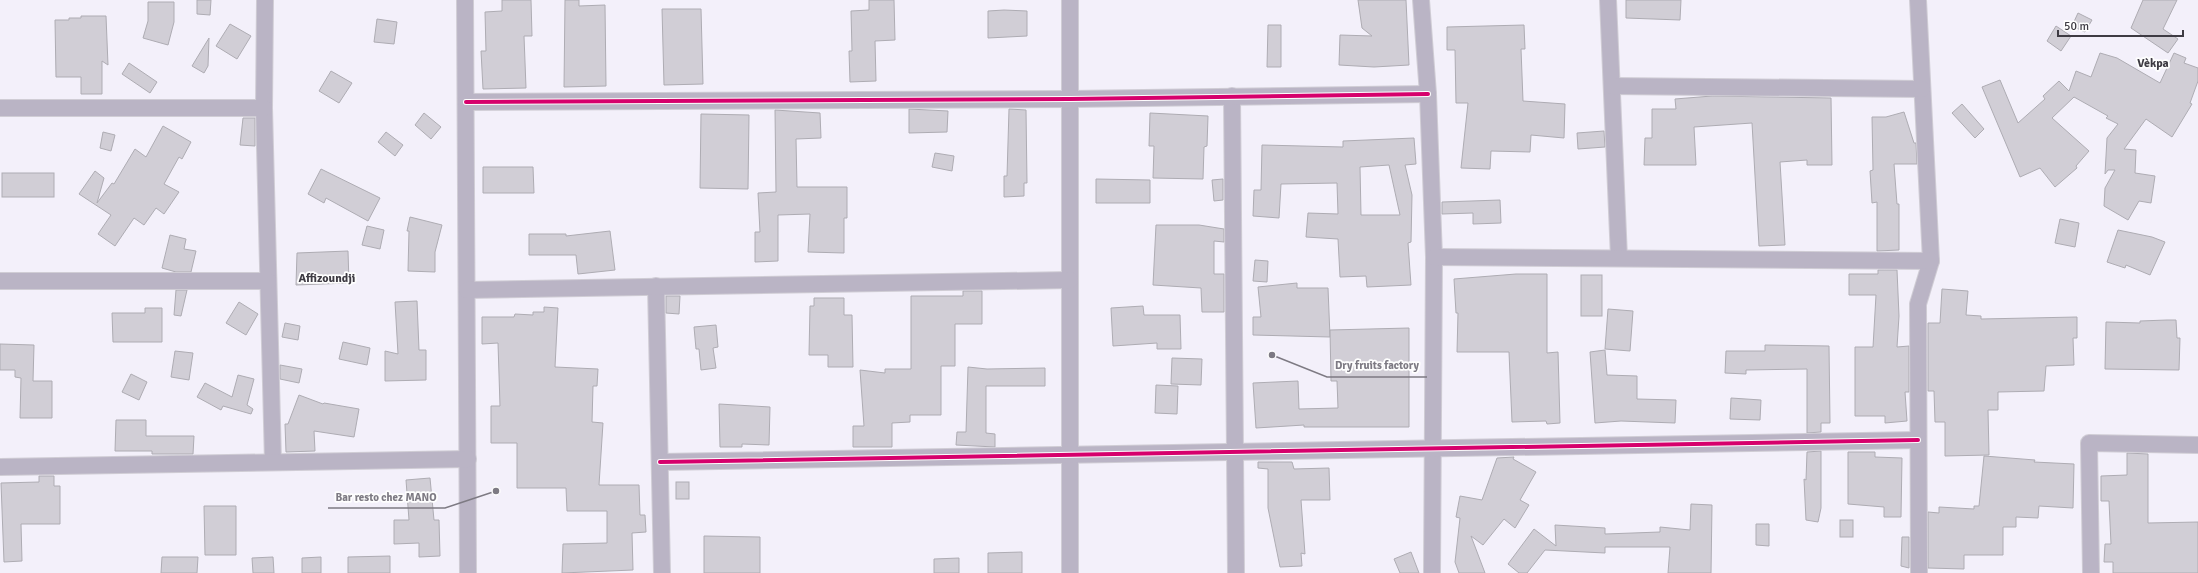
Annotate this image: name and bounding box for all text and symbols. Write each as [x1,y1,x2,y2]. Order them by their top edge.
scale bar [2058,12,2183,38]
text: 50 m [2064,19,2089,34]
district label: Vèkpa [2137,56,2169,71]
district label: Affizoundji [299,271,355,286]
callout: Dry fruits factory [1327,354,1427,377]
text: Dry fruits factory [1335,359,1420,372]
callout: Bar resto chez MANO [328,485,445,508]
text: Bar resto chez MANO [335,491,437,504]

